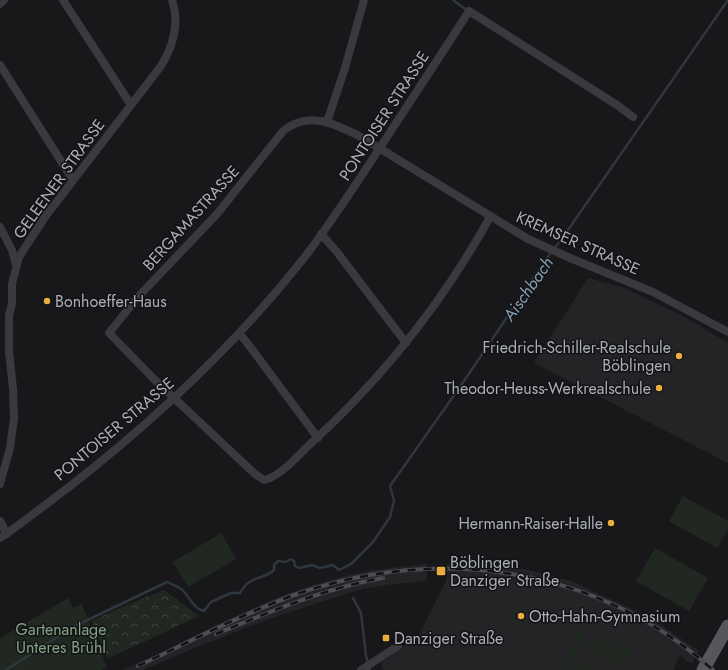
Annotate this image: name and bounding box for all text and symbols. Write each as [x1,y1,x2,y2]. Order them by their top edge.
street label: PONTOISER STRASSE [333,47,435,185]
street label: GELEENER STRASSE [8,114,110,244]
street label: BERGAMASTRASSE [137,160,245,276]
street label: KREMSER STRASSE [513,205,643,281]
water label: Aischbach [496,252,559,327]
place label: Bonhoeffer-Haus [55,290,167,313]
marker: Bonhoeffer-Haus [42,296,52,306]
place label: Friedrich-Schiller-Realschule Böblingen [482,336,671,377]
marker: Friedrich-Schiller-Realschule Böblingen [674,351,684,361]
street label: PONTOISER STRASSE [49,372,179,486]
place label: Theodor-Heuss-Werkrealschule [444,377,651,400]
marker: Theodor-Heuss-Werkrealschule [654,383,664,393]
place label: Hermann-Raiser-Halle [458,512,603,535]
marker: Hermann-Raiser-Halle [606,518,616,528]
place label: Böblingen Danziger Straße [450,551,559,592]
marker: Böblingen Danziger Straße [435,565,447,577]
place label: Otto-Hahn-Gymnasium [529,605,680,628]
marker: Otto-Hahn-Gymnasium [516,611,526,621]
park label: Gartenanlage Unteres Brühl [16,618,106,659]
place label: Danziger Straße [394,627,503,650]
marker: Danziger Straße [381,633,391,643]

